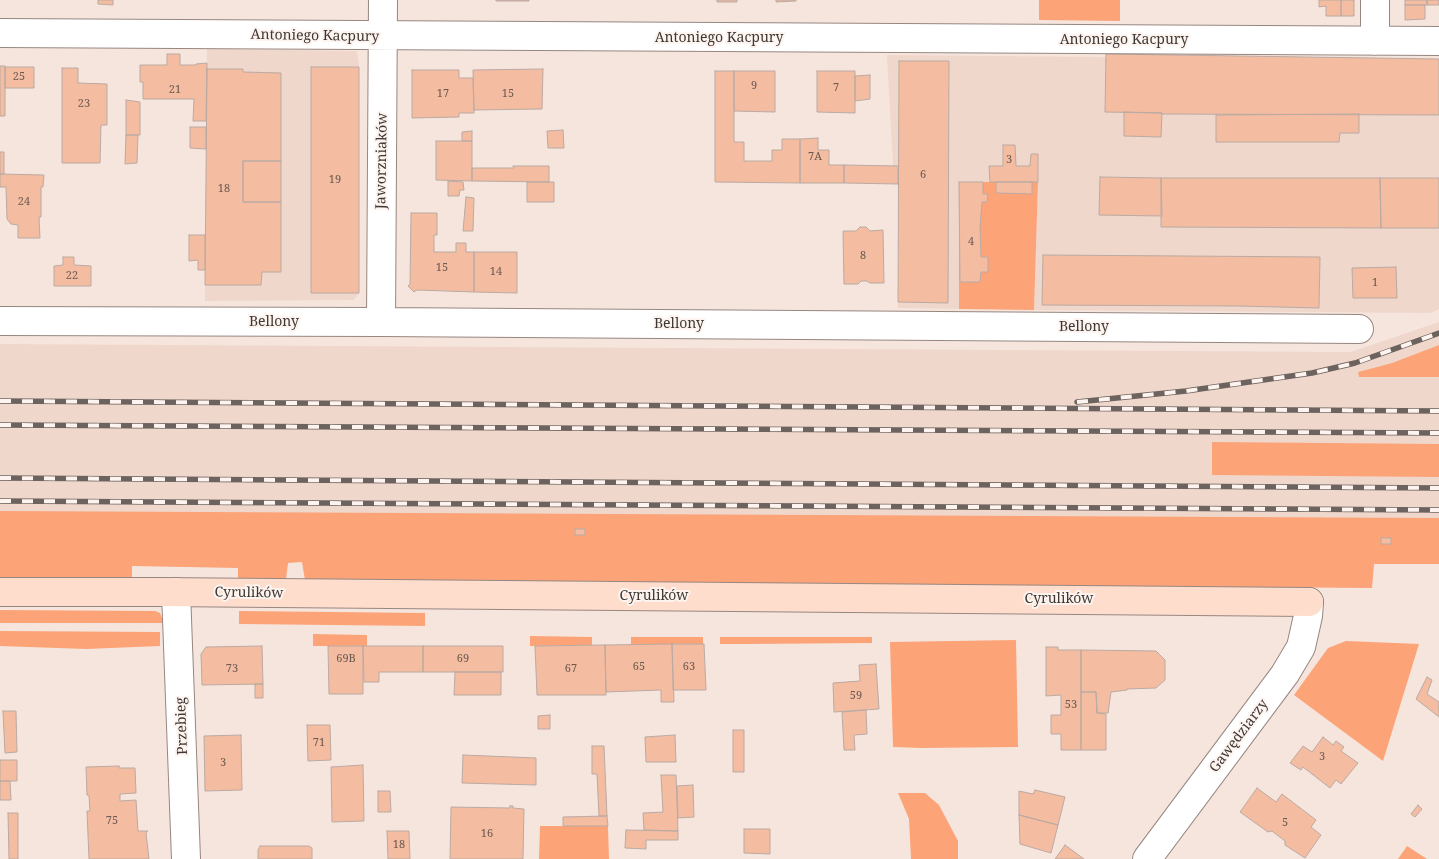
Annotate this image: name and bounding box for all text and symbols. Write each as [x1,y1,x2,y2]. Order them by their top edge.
street label: Antoniego Kacpury [251,26,379,46]
street label: Antoniego Kacpury [655,30,783,46]
street label: Antoniego Kacpury [1060,32,1188,48]
house number: 25 [13,70,25,84]
house number: 9 [751,79,757,93]
house number: 7 [833,81,839,95]
house number: 21 [169,83,181,97]
house number: 17 [437,87,449,101]
house number: 15 [502,87,514,101]
house number: 23 [78,97,90,111]
street label: Jaworzniaków [373,113,391,209]
house number: 7A [808,150,822,164]
house number: 3 [1006,153,1012,167]
house number: 6 [920,168,926,182]
house number: 19 [329,173,341,187]
house number: 18 [218,182,230,196]
house number: 24 [18,195,30,209]
house number: 4 [968,235,974,249]
house number: 8 [860,249,866,263]
house number: 15 [436,261,448,275]
house number: 14 [490,265,502,279]
house number: 22 [66,269,78,283]
house number: 1 [1372,276,1378,290]
street label: Bellony [249,314,299,330]
street label: Bellony [654,316,704,332]
street label: Bellony [1059,319,1109,335]
street label: Cyrulików [214,584,284,602]
street label: Cyrulików [620,588,688,604]
street label: Cyrulików [1025,591,1093,607]
house number: 69B [336,652,356,666]
house number: 69 [457,652,469,666]
house number: 65 [633,660,645,674]
house number: 63 [683,660,695,674]
house number: 73 [226,662,238,676]
house number: 67 [565,662,577,676]
house number: 59 [850,689,862,703]
street label: Gawędziarzy [1206,696,1272,776]
street label: Przebieg [173,697,191,755]
house number: 53 [1065,698,1077,712]
house number: 71 [313,736,325,750]
house number: 3 [1319,750,1325,764]
house number: 3 [220,756,226,770]
house number: 75 [106,814,118,828]
house number: 5 [1282,816,1288,830]
house number: 16 [481,827,493,841]
house number: 18 [393,838,405,852]

